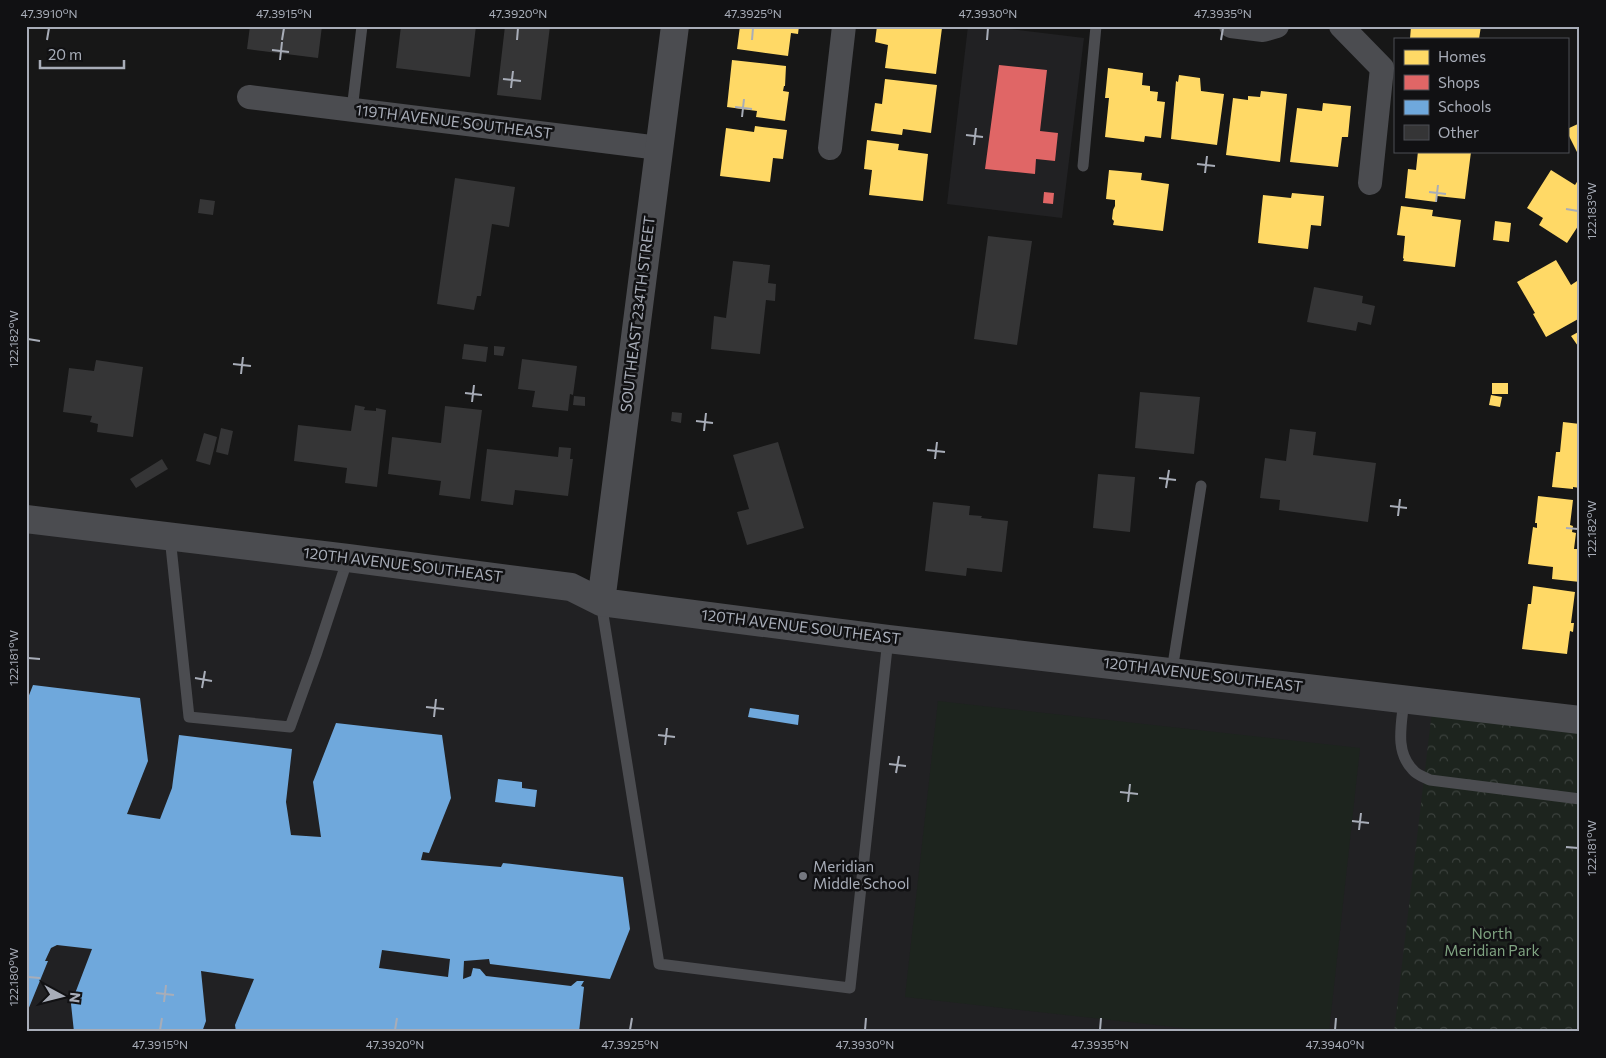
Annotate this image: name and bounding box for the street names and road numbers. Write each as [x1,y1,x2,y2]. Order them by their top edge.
street label: 119TH AVENUE SOUTHEAST [355,100,554,142]
street label: SOUTHEAST 234TH STREET [616,214,658,413]
street label: 120TH AVENUE SOUTHEAST [302,543,504,585]
street label: 120TH AVENUE SOUTHEAST [700,605,902,647]
street label: 120TH AVENUE SOUTHEAST [1102,653,1304,695]

